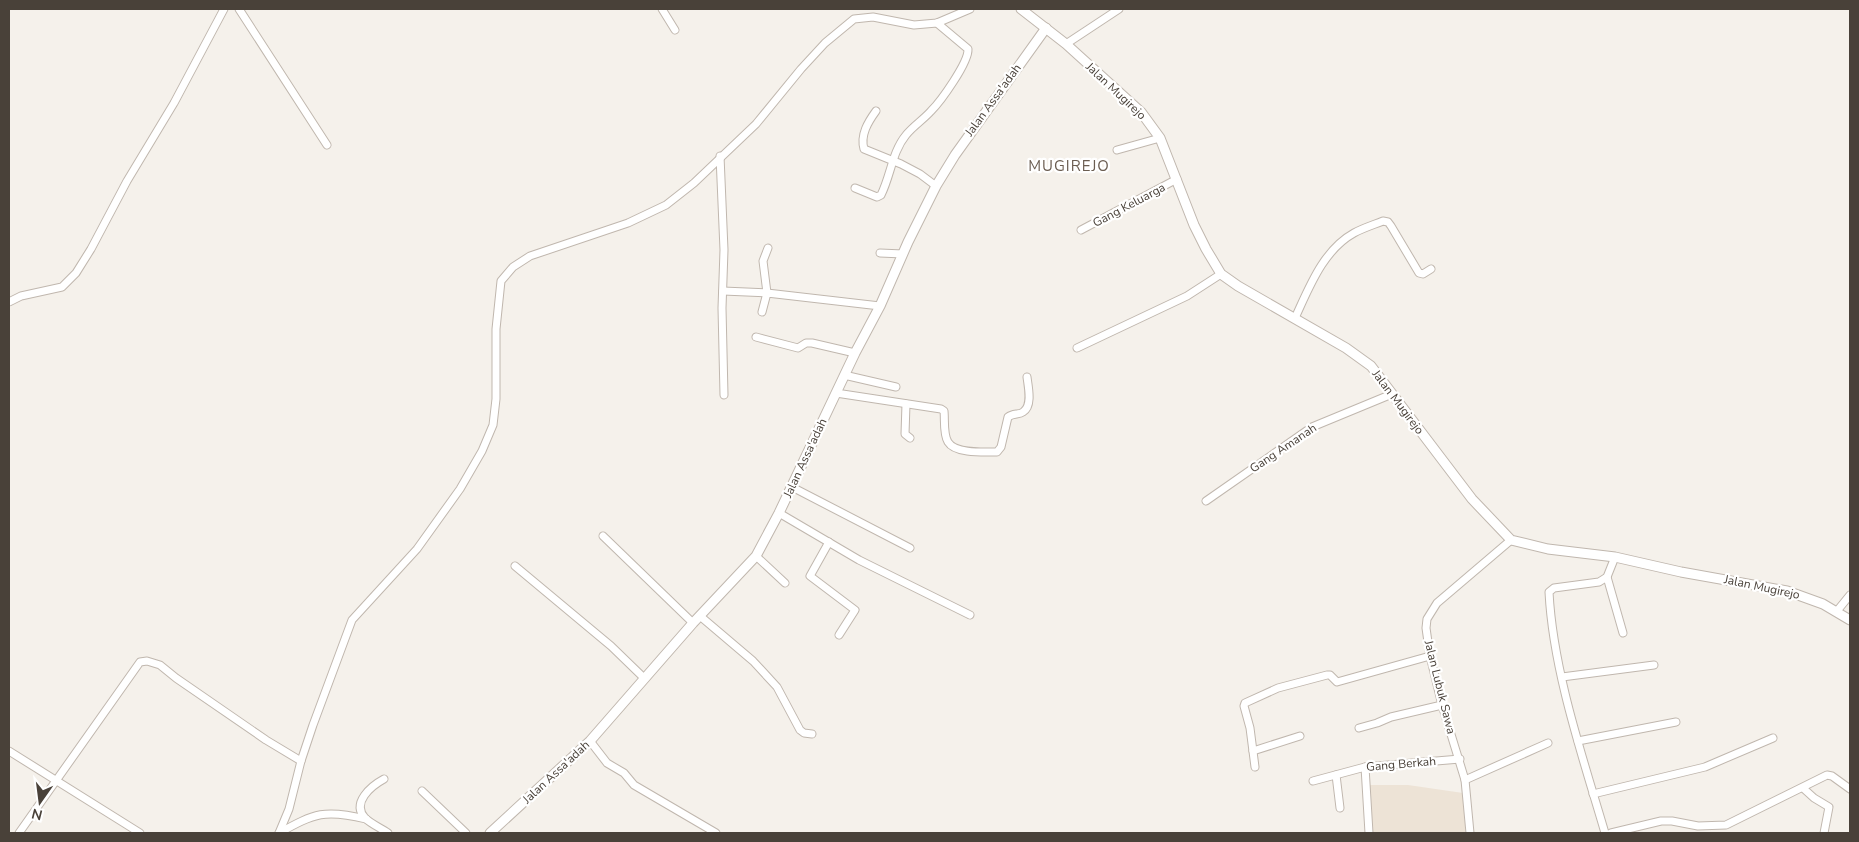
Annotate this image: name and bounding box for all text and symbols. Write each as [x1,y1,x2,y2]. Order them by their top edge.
street label: Jalan Mugirejo [1082,58,1150,123]
street label: Jalan Assa'adah [961,61,1025,140]
district label: MUGIREJO [1028,156,1110,176]
street label: Gang Keluarga [1090,179,1168,231]
street label: Jalan Mugirejo [1368,366,1428,438]
street label: Jalan Assa'adah [779,416,830,501]
street label: Gang Amanah [1246,420,1320,476]
street label: Jalan Mugirejo [1722,571,1802,603]
street label: Jalan Lubuk Sawa [1420,638,1459,736]
street label: Jalan Assa'adah [518,737,593,808]
street label: Gang Berkah [1365,753,1437,775]
north arrow [15,777,65,827]
text: N [30,804,44,825]

